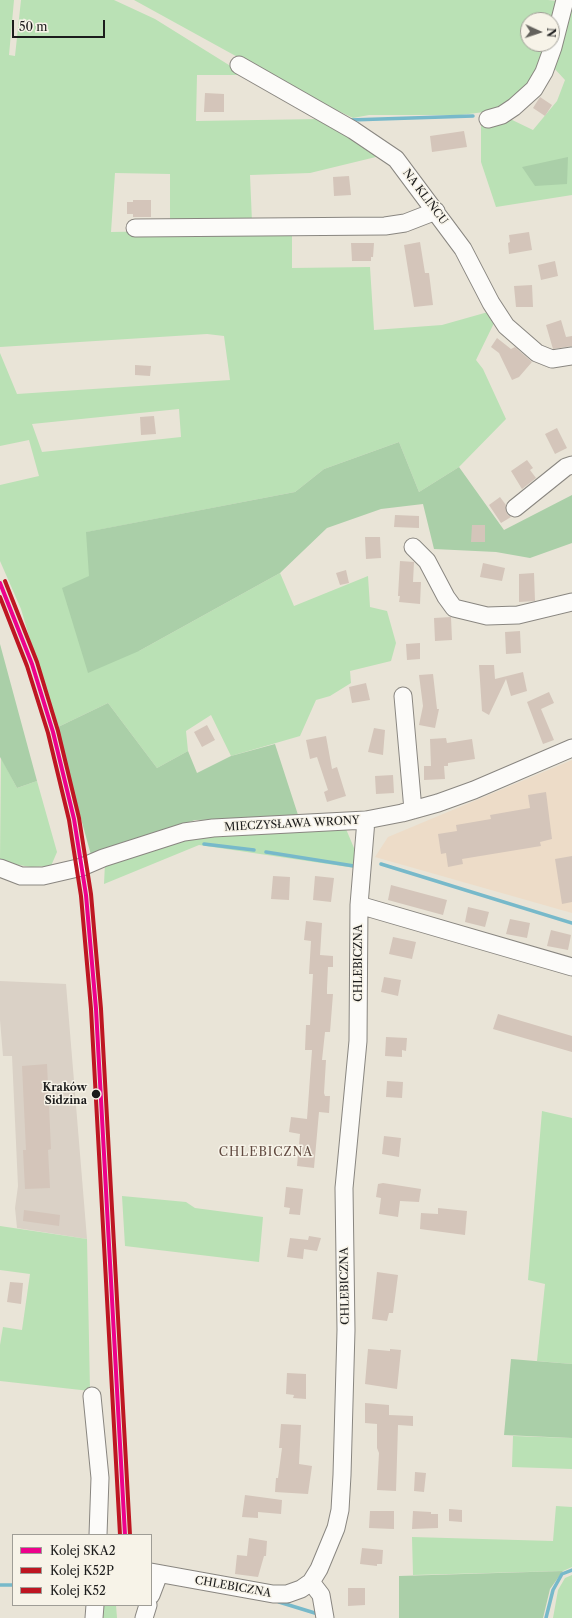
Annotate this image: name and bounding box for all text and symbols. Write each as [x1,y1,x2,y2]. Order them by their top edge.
scale bar [14,12,107,38]
north arrow [520,12,560,52]
text: 50 m [19,19,48,34]
text: N [544,27,558,38]
street label: NA KLIŃCU [400,167,450,227]
street label: MIECZYSŁAWA WRONY [224,814,360,834]
street label: CHLEBICZNA [352,924,366,1002]
place label: Kraków Sidzina [42,1081,87,1107]
marker: Kraków Sidzina [90,1088,102,1100]
district label: CHLEBICZNA [219,1146,313,1160]
street label: CHLEBICZNA [338,1247,352,1325]
legend [12,1534,152,1606]
text: Kolej SKA2 [50,1543,116,1558]
text: Kolej K52P [50,1563,114,1578]
street label: CHLEBICZNA [194,1574,272,1600]
text: Kolej K52 [50,1583,106,1598]

